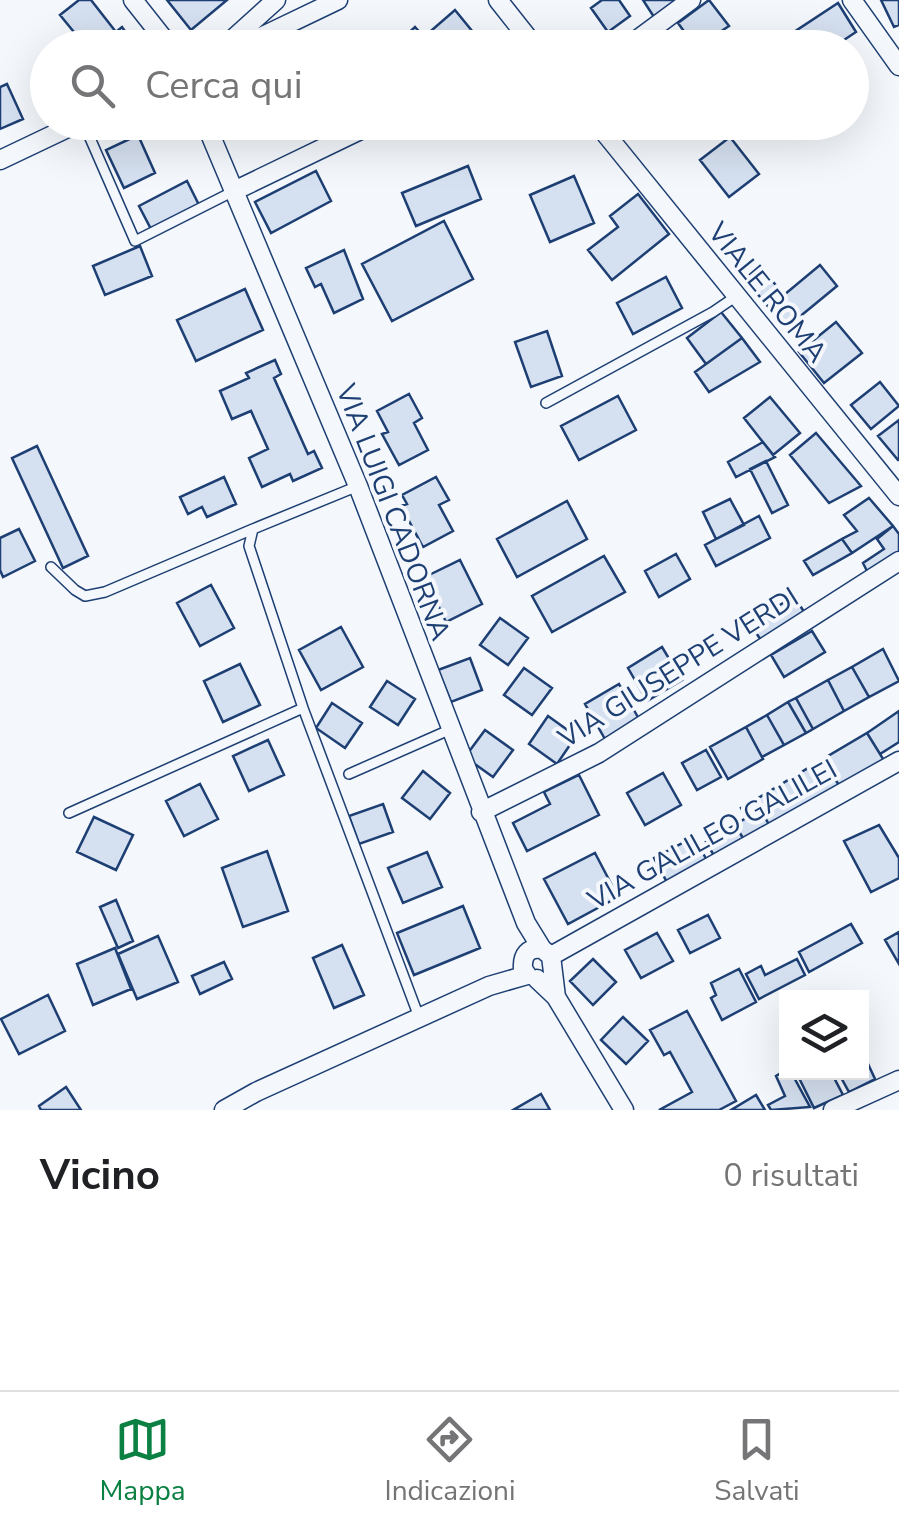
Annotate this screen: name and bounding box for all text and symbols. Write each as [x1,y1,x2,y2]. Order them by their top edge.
search box [30,30,869,140]
icon: search [65,58,120,113]
text: Cerca qui [145,60,302,111]
street label: VIALE ROMA [698,214,835,371]
street label: VIA LUIGI CADORNA [326,378,459,646]
street label: VIA GIUSEPPE VERDI [550,578,806,758]
street label: VIA GALILEO GALILEI [580,751,844,920]
map controls [779,990,869,1080]
button: layers [779,990,869,1080]
text: Vicino [40,1147,160,1204]
text: 0 risultati [723,1154,859,1197]
tab: Mappa [99,1412,186,1510]
tab: Indicazioni [384,1412,515,1510]
tab: Salvati [714,1412,800,1510]

